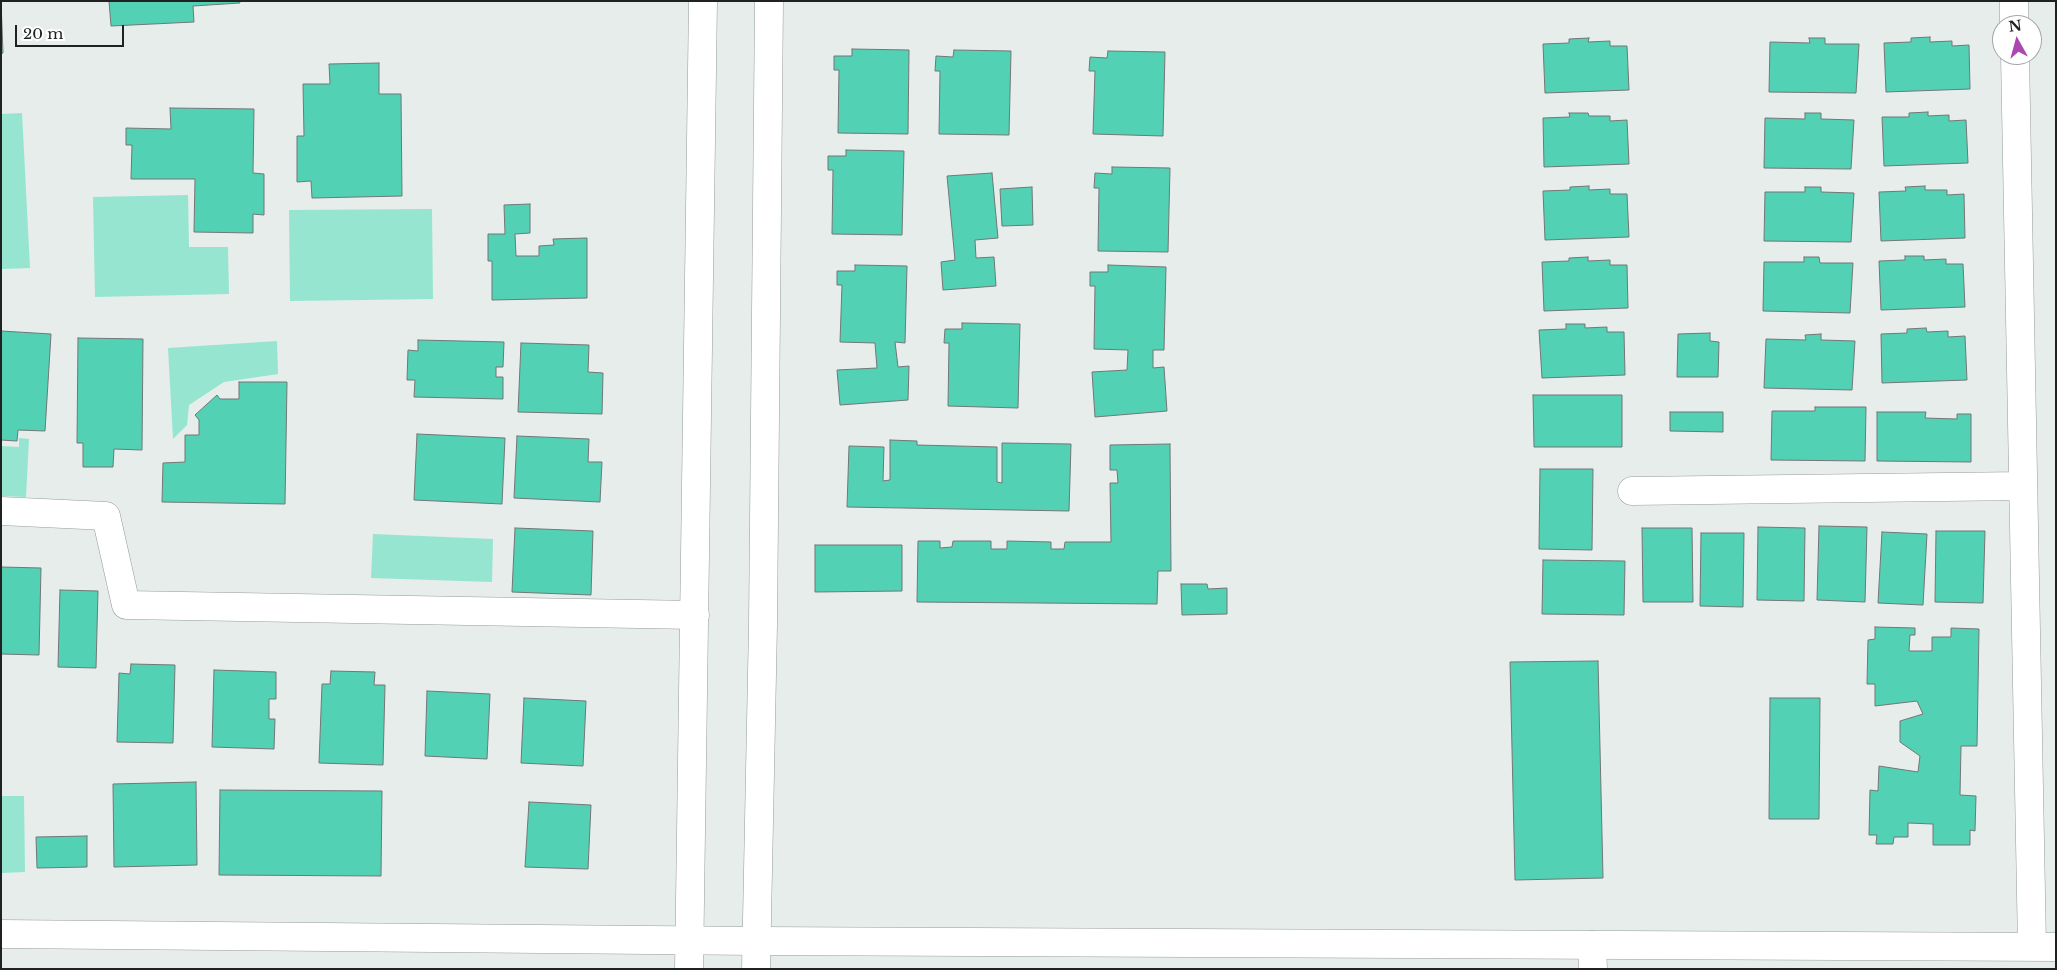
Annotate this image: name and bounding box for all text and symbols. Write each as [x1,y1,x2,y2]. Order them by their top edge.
scale bar [18,15,126,47]
north arrow [1992,15,2042,65]
text: N [2008,16,2023,36]
text: 20 m [23,24,63,43]

